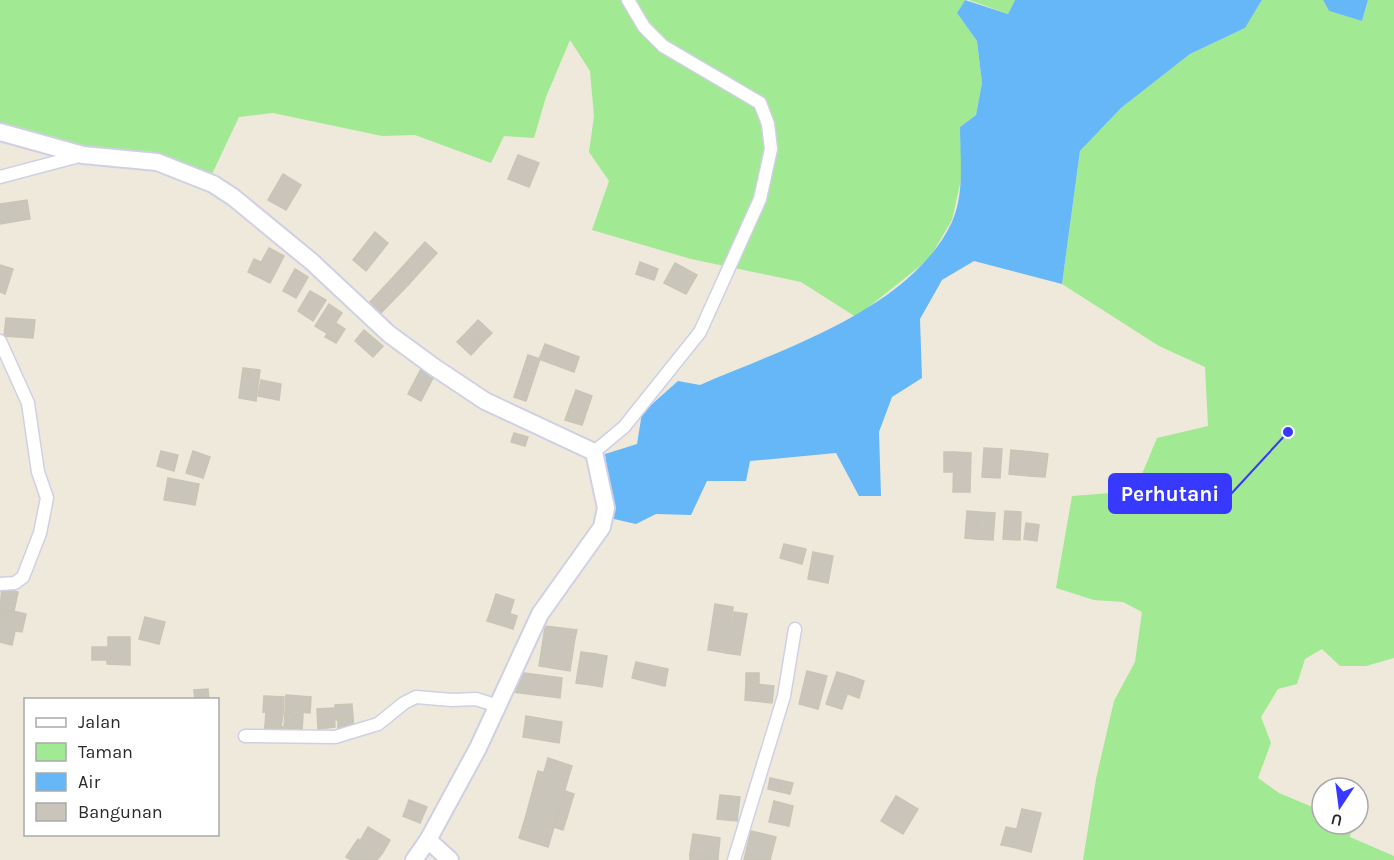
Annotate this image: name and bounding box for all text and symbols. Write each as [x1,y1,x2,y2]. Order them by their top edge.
callout: Perhutani [1109,474,1231,513]
text: Perhutani [1121,482,1219,506]
legend [24,698,219,836]
text: Jalan [78,711,121,733]
text: Taman [78,741,133,763]
text: Air [78,771,101,793]
north arrow [1310,776,1370,836]
text: Bangunan [78,801,163,823]
text: U [1329,810,1344,831]

